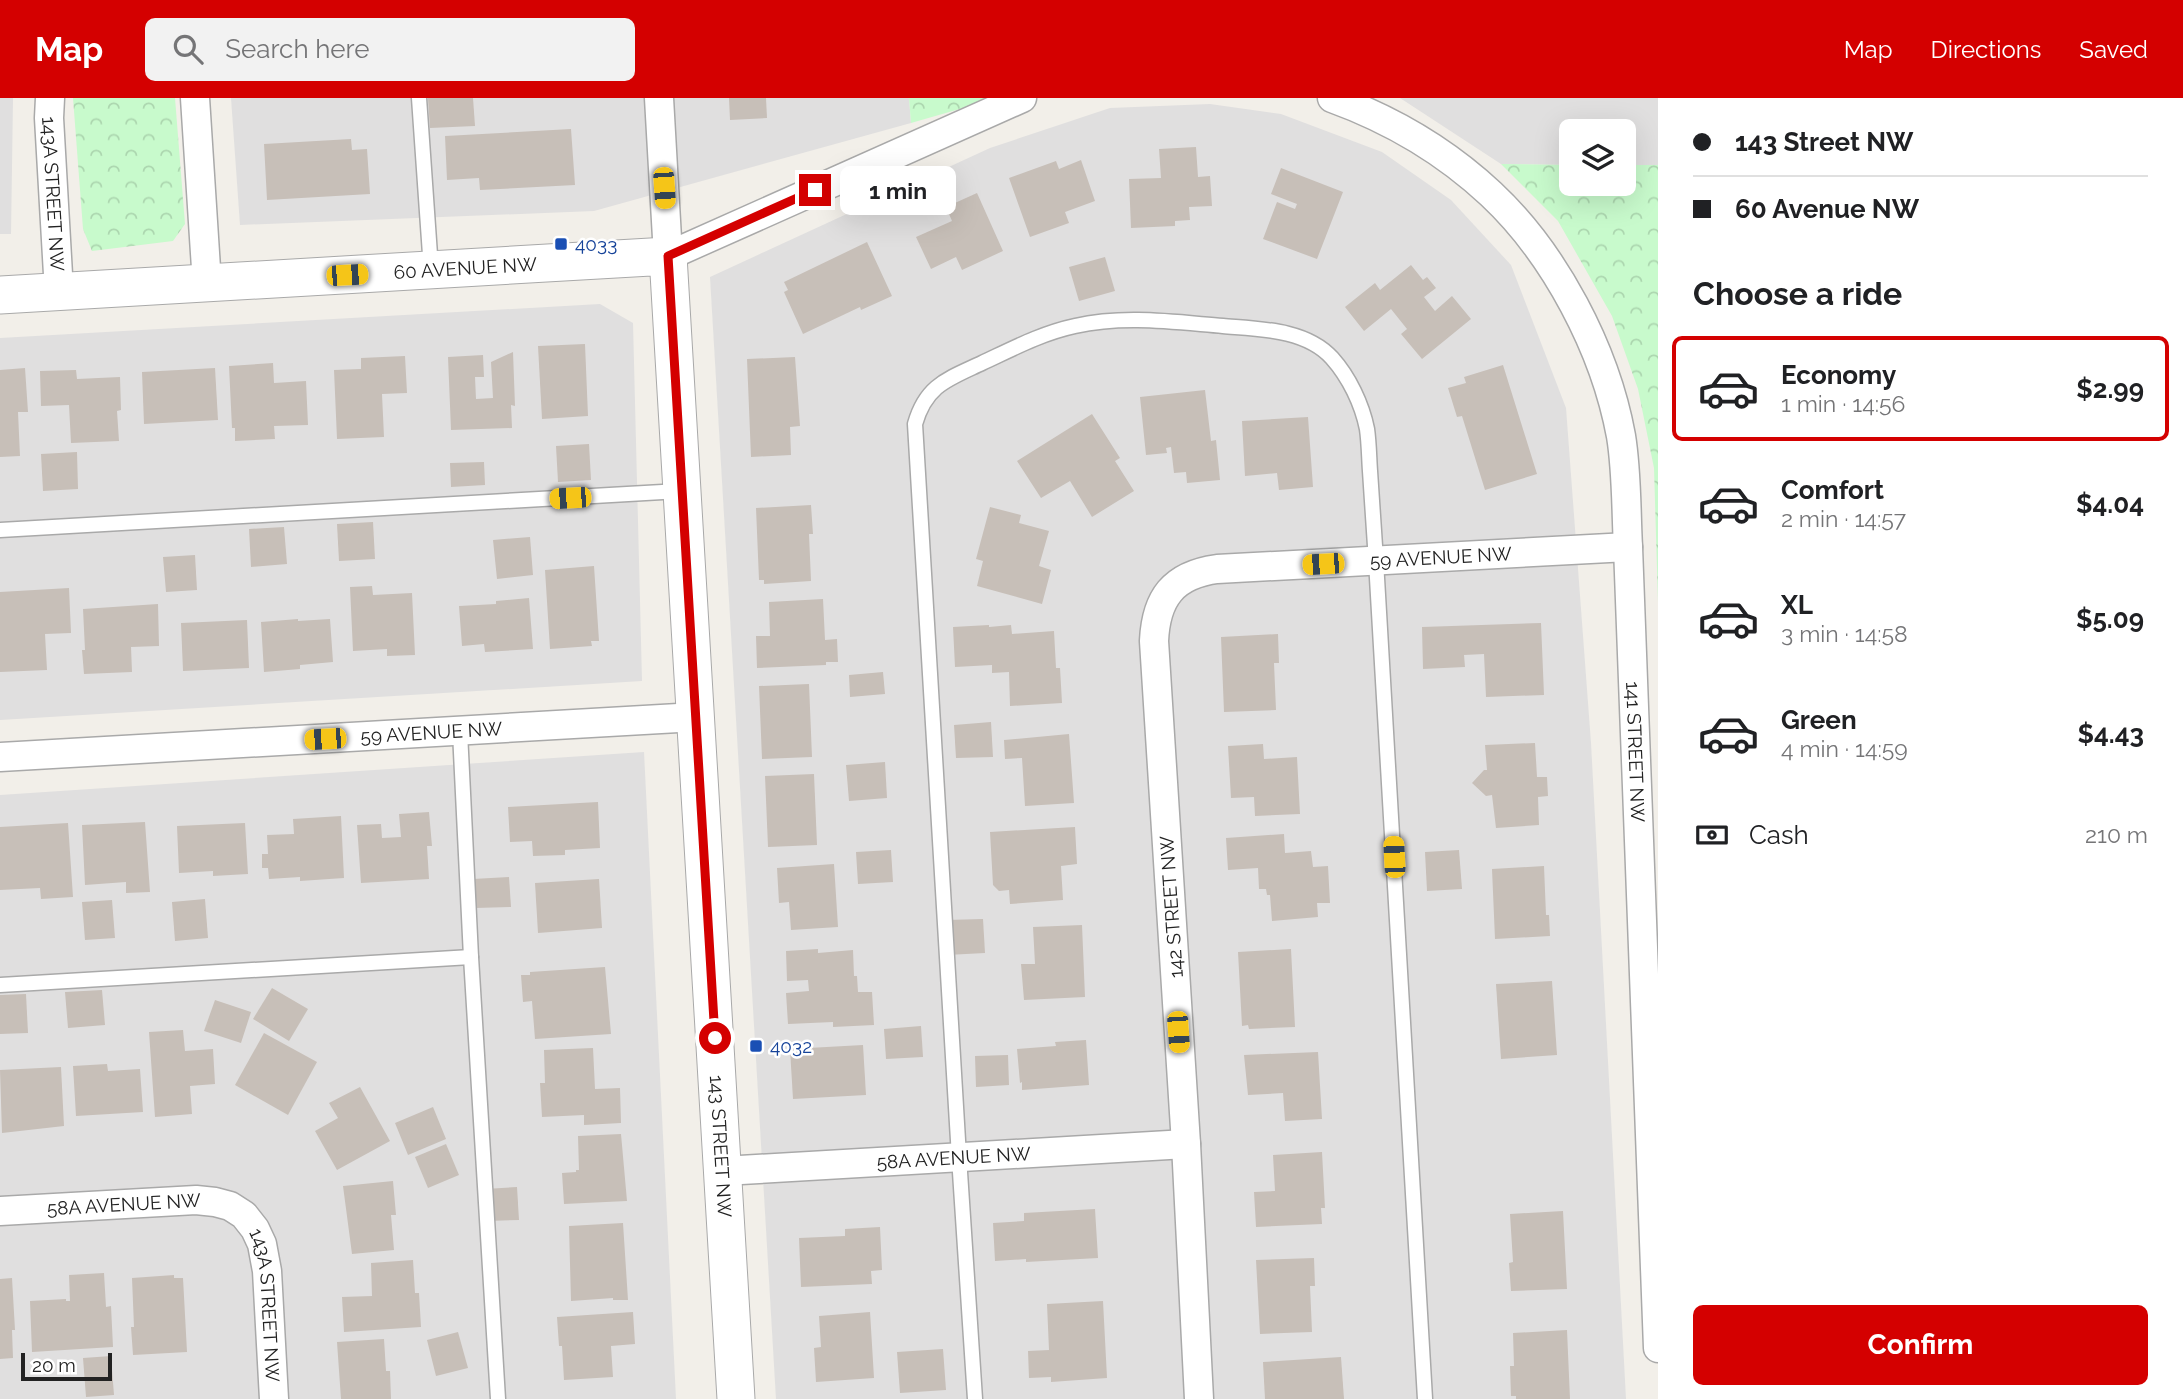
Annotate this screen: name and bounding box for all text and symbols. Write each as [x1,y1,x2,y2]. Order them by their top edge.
search box [145,18,635,81]
text: Map [35,30,103,69]
icon: search [169,30,207,68]
text: Search here [225,34,370,64]
text: Map [1844,35,1893,64]
text: Directions [1931,35,2041,64]
text: Saved [2079,35,2148,64]
street label: 143A STREET NW [38,116,69,272]
map controls [1559,119,1636,196]
button: layers [1559,119,1636,196]
text: 143 Street NW [1735,127,1913,157]
car [653,166,676,210]
callout: 1 min [840,166,955,214]
route end [799,174,831,206]
text: 1 min [869,177,927,204]
text: 60 Avenue NW [1735,194,1919,224]
place label: 4033 [575,233,617,255]
marker: 4033 [553,236,569,252]
street label: 60 AVENUE NW [393,253,538,283]
car [326,263,369,287]
text: Choose a ride [1693,275,1902,312]
icon: car [1697,357,1760,420]
text: Economy [1781,360,1896,390]
text: $2.99 [2076,374,2144,404]
text: 1 min · 14:56 [1781,390,1905,417]
icon: car [1697,472,1760,535]
text: Comfort [1781,475,1884,505]
car [549,486,592,510]
text: $4.04 [2076,489,2144,519]
text: 2 min · 14:57 [1781,505,1906,532]
street label: 59 AVENUE NW [1369,542,1512,572]
car [1302,552,1345,576]
icon: car [1697,587,1760,650]
text: XL [1781,590,1813,620]
text: $5.09 [2076,604,2144,634]
text: 3 min · 14:58 [1781,620,1908,647]
street label: 141 STREET NW [1622,681,1649,823]
icon: car [1697,702,1760,765]
text: Green [1781,705,1857,735]
street label: 59 AVENUE NW [360,717,503,747]
text: $4.43 [2077,719,2144,749]
car [304,727,347,751]
text: 4 min · 14:59 [1781,735,1908,762]
icon: cash [1693,816,1731,854]
text: Cash [1749,820,1809,850]
text: 210 m [2085,821,2148,848]
street label: 142 STREET NW [1155,835,1187,979]
car [1383,835,1406,879]
car [1167,1010,1190,1054]
route start [699,1022,731,1054]
place label: 4032 [770,1035,812,1057]
marker: 4032 [748,1038,764,1054]
street label: 143 STREET NW [706,1074,736,1218]
street label: 58A AVENUE NW [876,1142,1031,1173]
street label: 58A AVENUE NW [46,1189,202,1219]
street label: 143A STREET NW [245,1224,284,1383]
button: Confirm [1693,1305,2148,1385]
scale bar [21,1350,112,1382]
text: 20 m [32,1354,76,1376]

